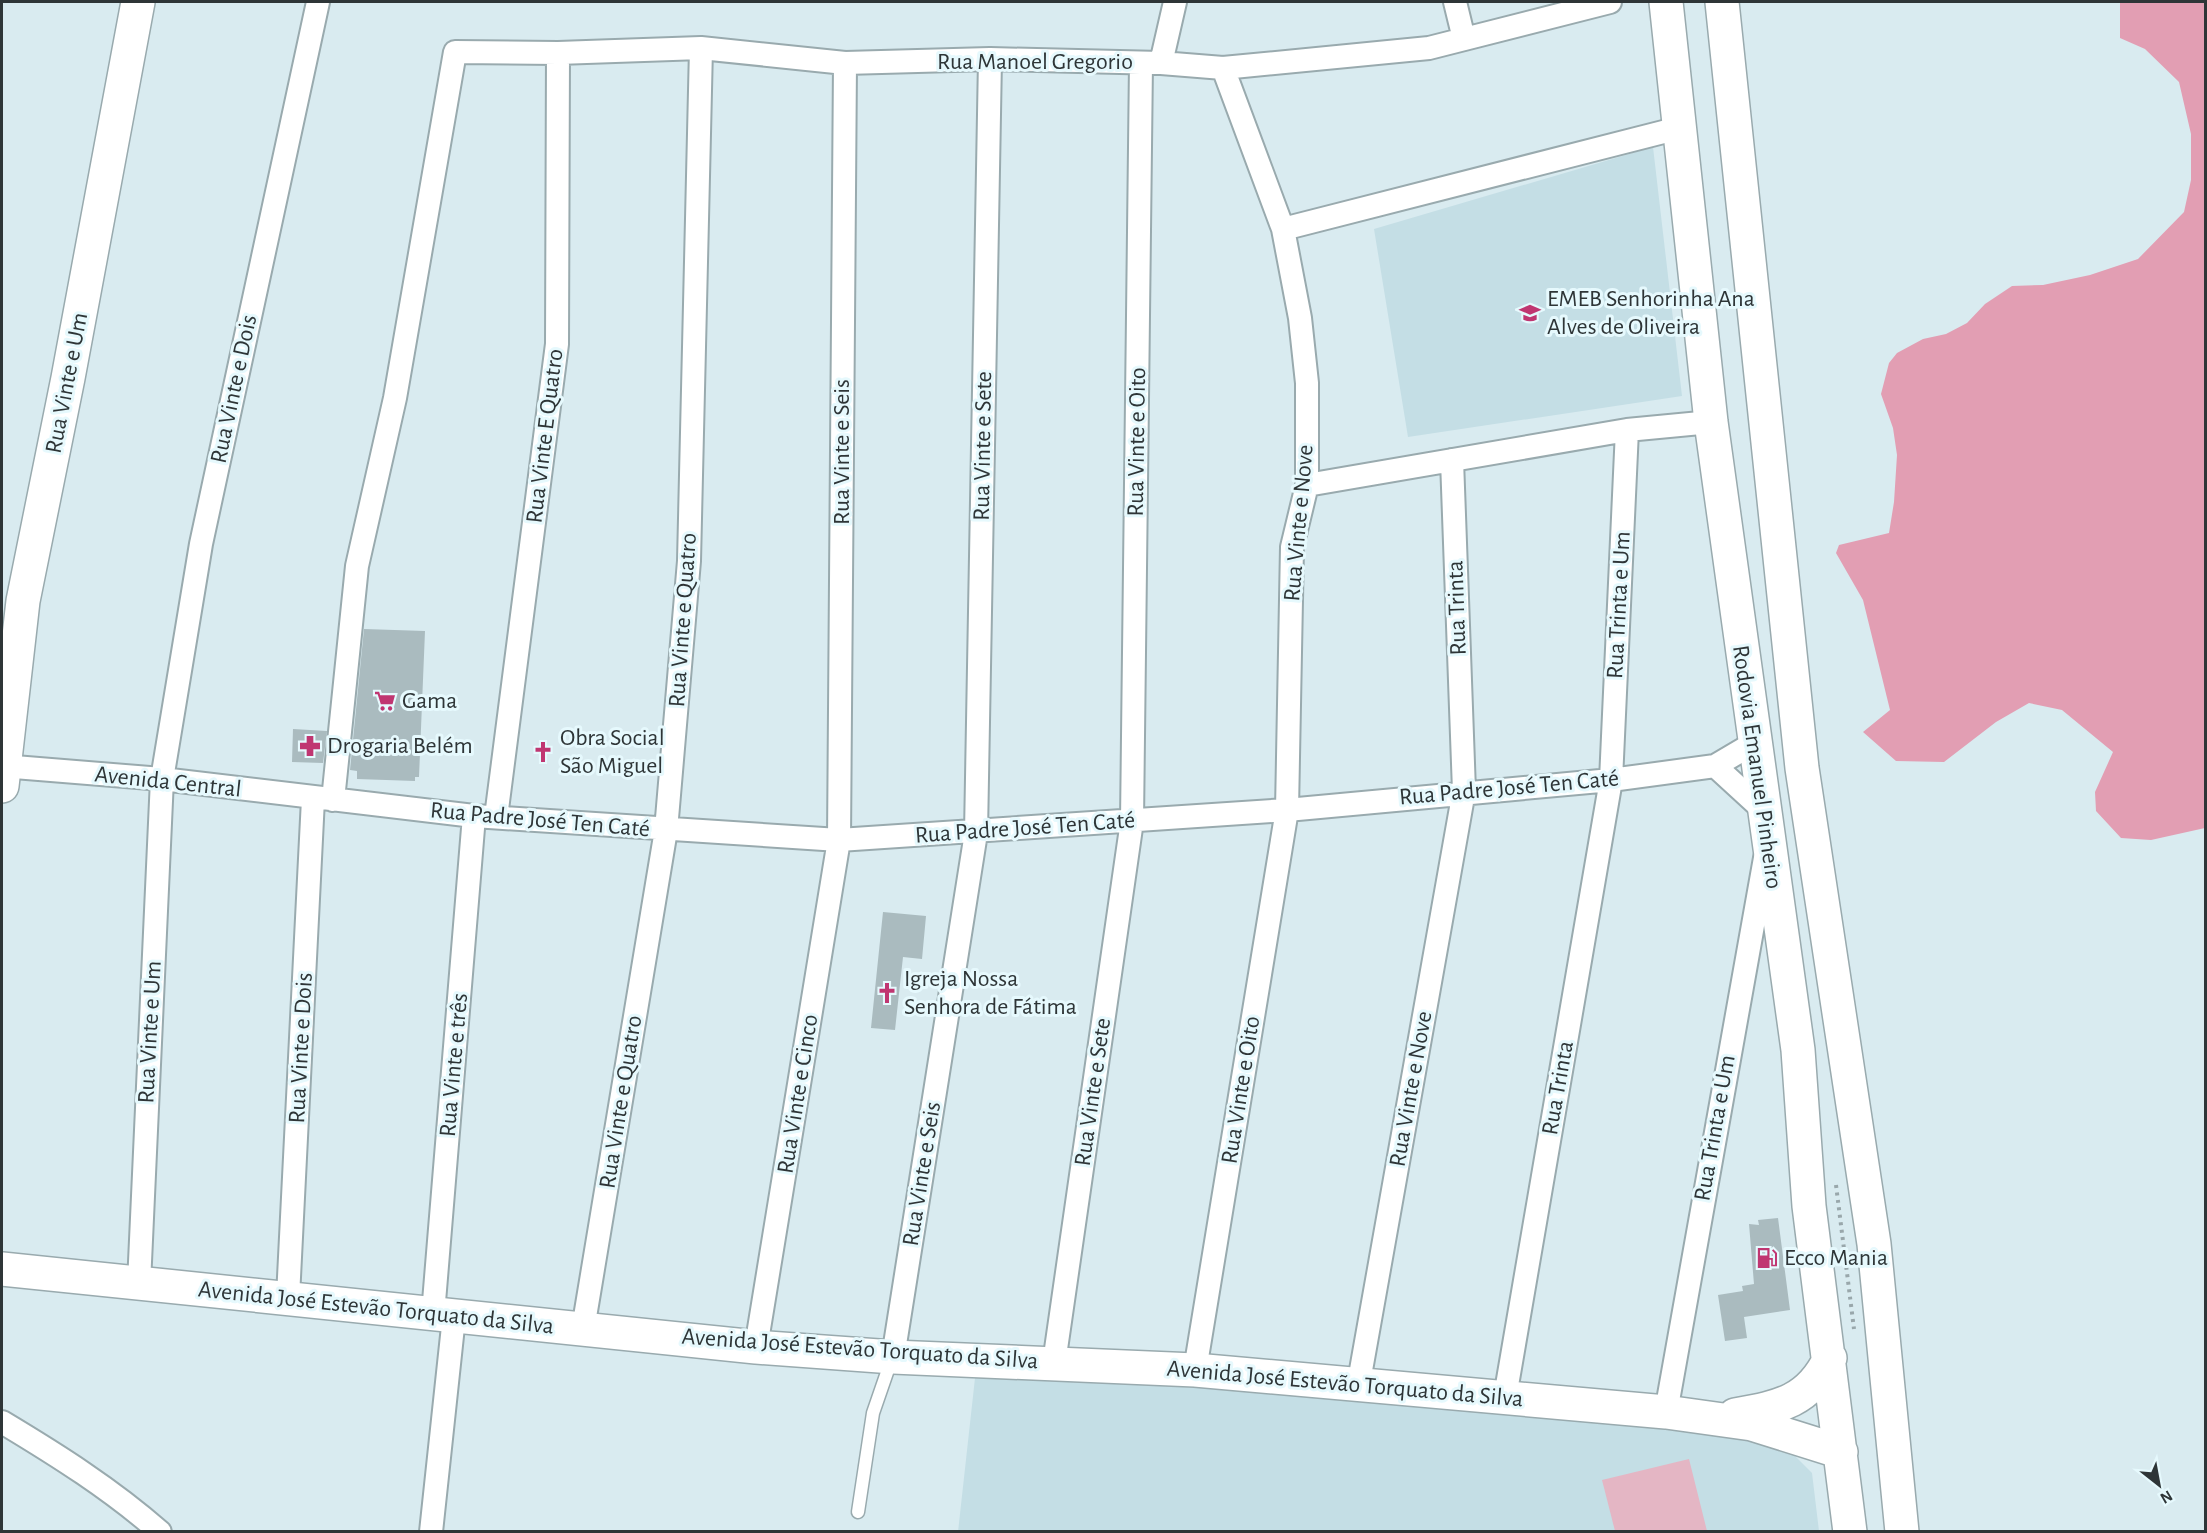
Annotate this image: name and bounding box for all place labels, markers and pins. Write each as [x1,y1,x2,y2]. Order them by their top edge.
place label: EMEB Senhorinha Ana Alves de Oliveira [1547,287,1755,339]
school or university icon: EMEB Senhorinha Ana Alves de Oliveira [1518,301,1542,325]
supermarket icon: Gama [373,689,397,713]
place label: Gama [402,689,457,713]
place label: Obra Social São Miguel [560,726,665,778]
pharmacy icon: Drogaria Belém [298,734,322,758]
place label: Drogaria Belém [327,734,473,758]
church icon: Obra Social São Miguel [531,740,555,764]
place label: Igreja Nossa Senhora de Fátima [904,967,1077,1019]
church icon: Igreja Nossa Senhora de Fátima [875,981,899,1005]
fuel station icon: Ecco Mania [1755,1246,1779,1270]
place label: Ecco Mania [1784,1246,1888,1270]

